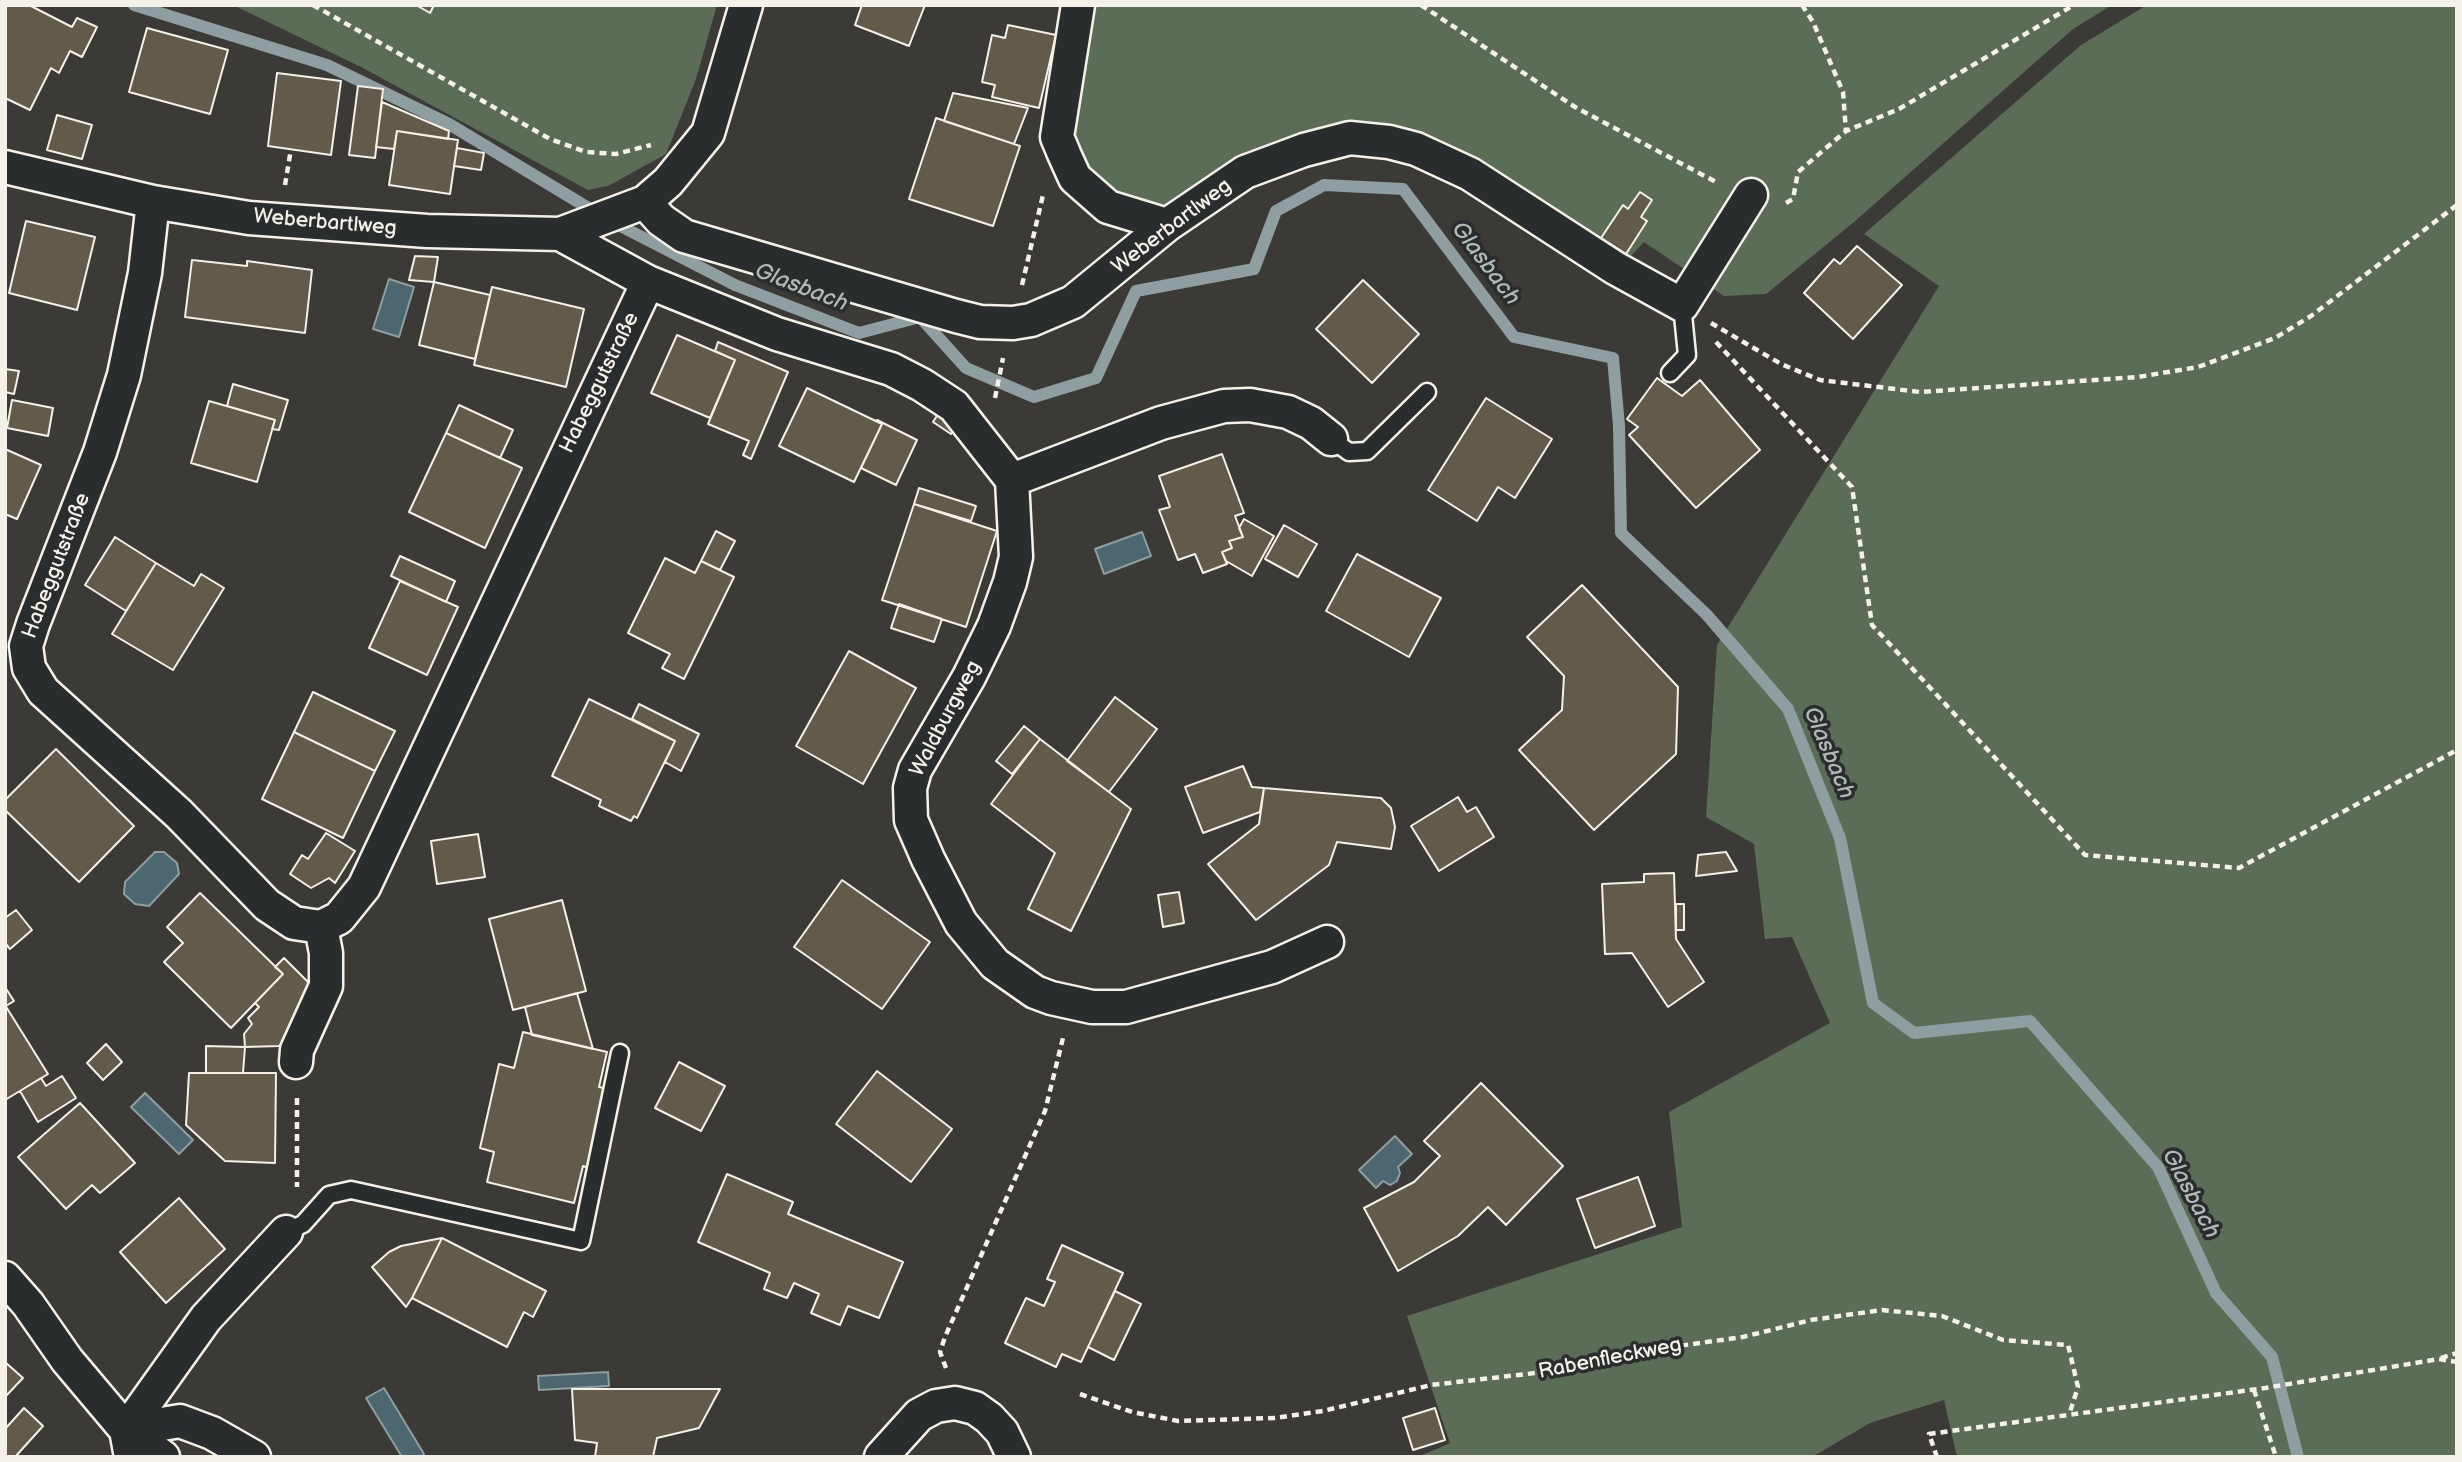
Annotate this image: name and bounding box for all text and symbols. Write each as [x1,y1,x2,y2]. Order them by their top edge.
street label: Weberbartlweg [1107,174,1237,280]
street label: Weberbartlweg [252,204,398,242]
water label: Glasbach [1445,217,1525,311]
water label: Glasbach [751,258,851,318]
street label: Habeggutstraße [555,308,645,458]
street label: Habeggutstraße [18,490,96,642]
street label: Waldburgweg [905,657,987,781]
water label: Glasbach [1796,703,1860,803]
water label: Glasbach [2155,1145,2225,1243]
street label: Rabenfleckweg [1536,1333,1684,1385]

